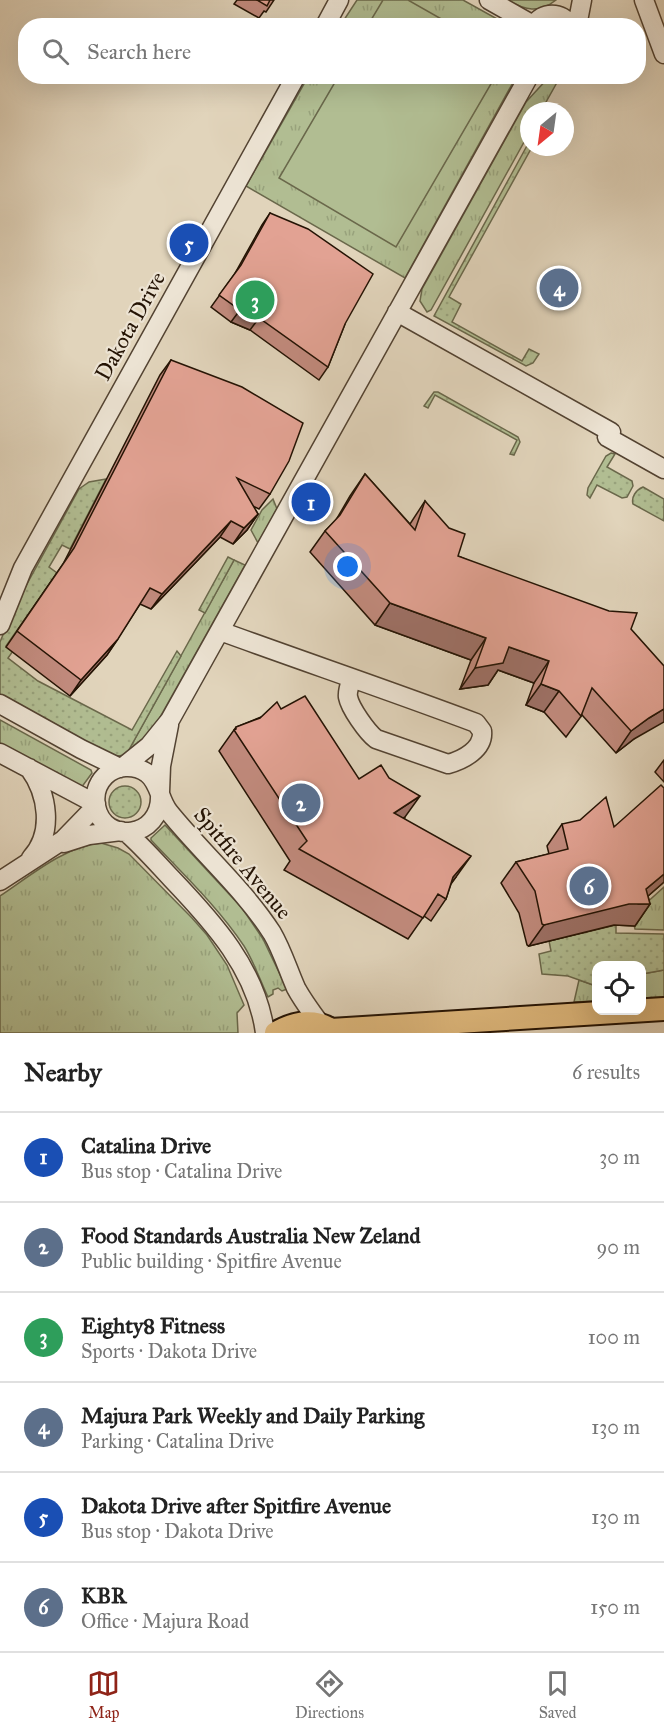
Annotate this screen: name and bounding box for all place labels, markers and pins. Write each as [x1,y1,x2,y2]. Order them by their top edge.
pin: 5 [170,220,208,266]
pin: 4 [540,266,578,310]
pin: 3 [236,278,274,322]
pin: 1 [292,480,330,524]
pin: 2 [282,780,320,826]
pin: 6 [570,864,608,908]

